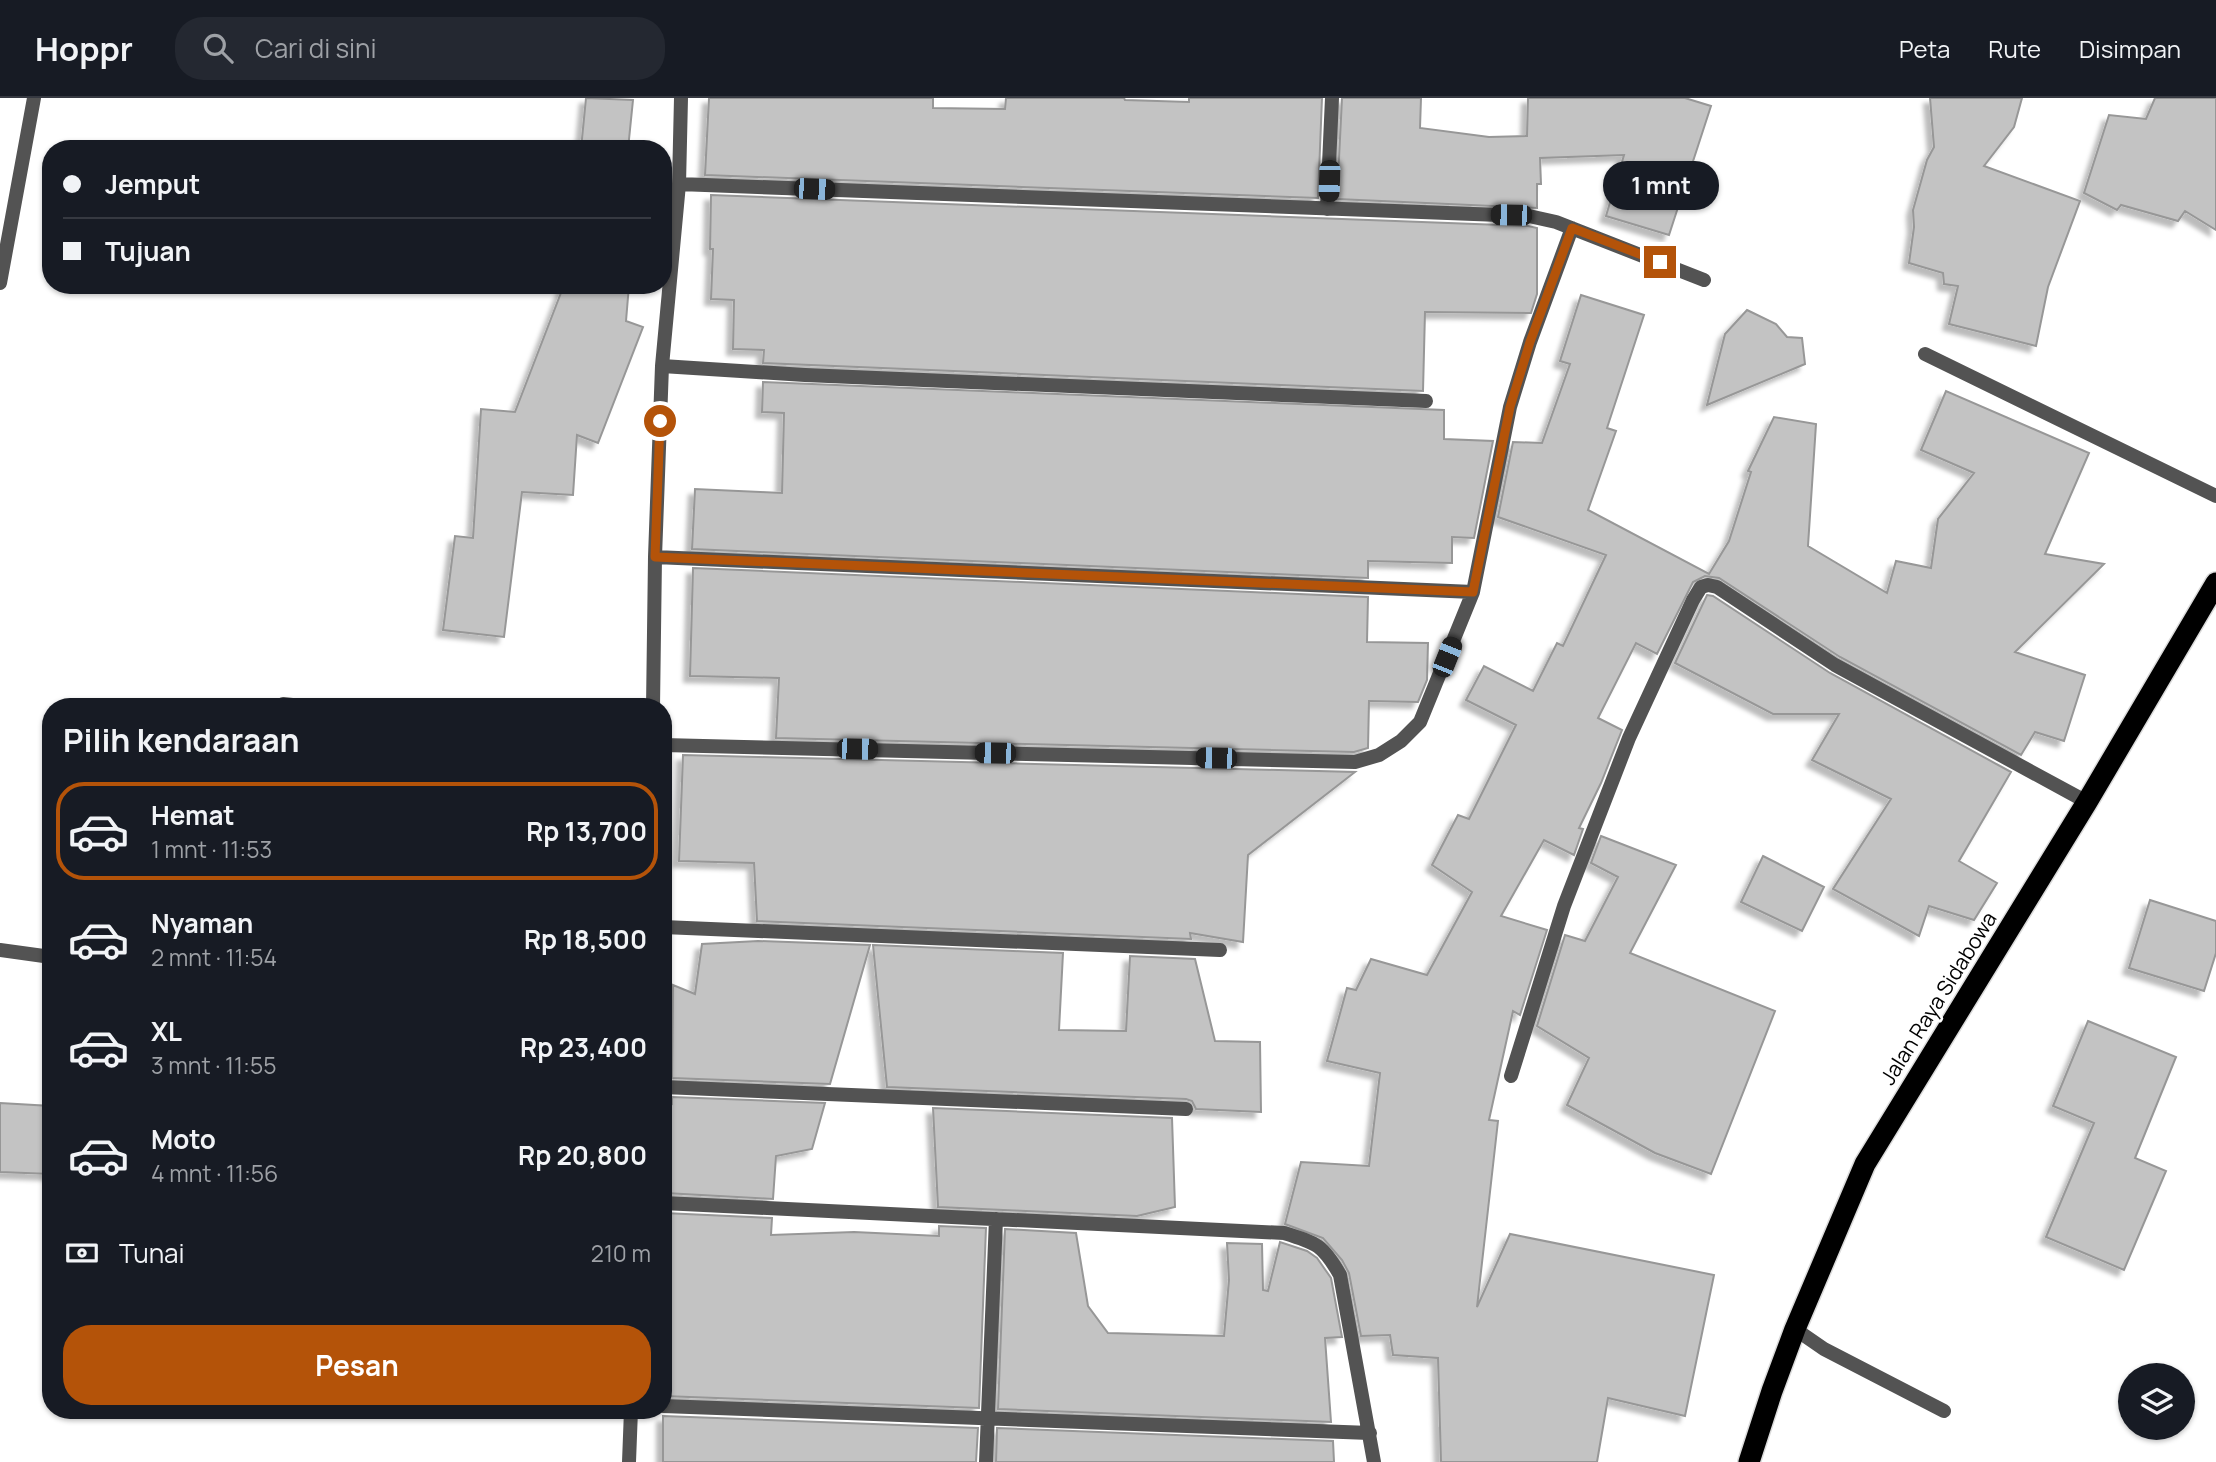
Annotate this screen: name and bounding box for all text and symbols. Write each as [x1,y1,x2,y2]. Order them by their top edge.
search box [175,17,665,80]
text: Hoppr [35,26,133,71]
icon: search [199,29,237,67]
text: Cari di sini [255,30,377,66]
text: Peta [1899,32,1950,65]
text: Rute [1988,32,2041,65]
text: Disimpan [2079,32,2181,65]
car [1318,160,1341,202]
callout: 1 mnt [1602,160,1718,209]
text: Jemput [105,166,200,202]
text: 1 mnt [1631,169,1691,201]
car [793,178,836,200]
car [1490,204,1533,226]
text: Tujuan [105,233,191,269]
route end [1644,246,1676,278]
route start [644,405,676,437]
car [1430,634,1465,680]
text: Pilih kendaraan [63,718,300,762]
car [836,738,879,760]
car [974,742,1017,764]
car [1195,747,1238,769]
text: Hemat [151,797,235,833]
icon: car [67,800,130,863]
text: Rp 13,700 [526,813,647,849]
text: 1 mnt · 11:53 [151,833,272,865]
text: Nyaman [151,905,253,941]
street label: Jalan Raya Sidabowa [1873,906,2003,1090]
icon: car [67,908,130,971]
text: Rp 18,500 [524,921,647,957]
text: 2 mnt · 11:54 [151,941,277,973]
text: XL [151,1013,182,1049]
icon: car [67,1016,130,1079]
text: Rp 23,400 [520,1029,647,1065]
text: 3 mnt · 11:55 [151,1049,277,1081]
text: Moto [151,1121,216,1157]
icon: car [67,1124,130,1187]
text: Rp 20,800 [518,1137,647,1173]
text: 4 mnt · 11:56 [151,1157,278,1189]
icon: cash [63,1234,101,1272]
text: Tunai [119,1235,185,1271]
text: 210 m [591,1237,651,1269]
button: Pesan [63,1325,651,1405]
map controls [2118,1363,2195,1440]
button: layers [2118,1363,2195,1440]

